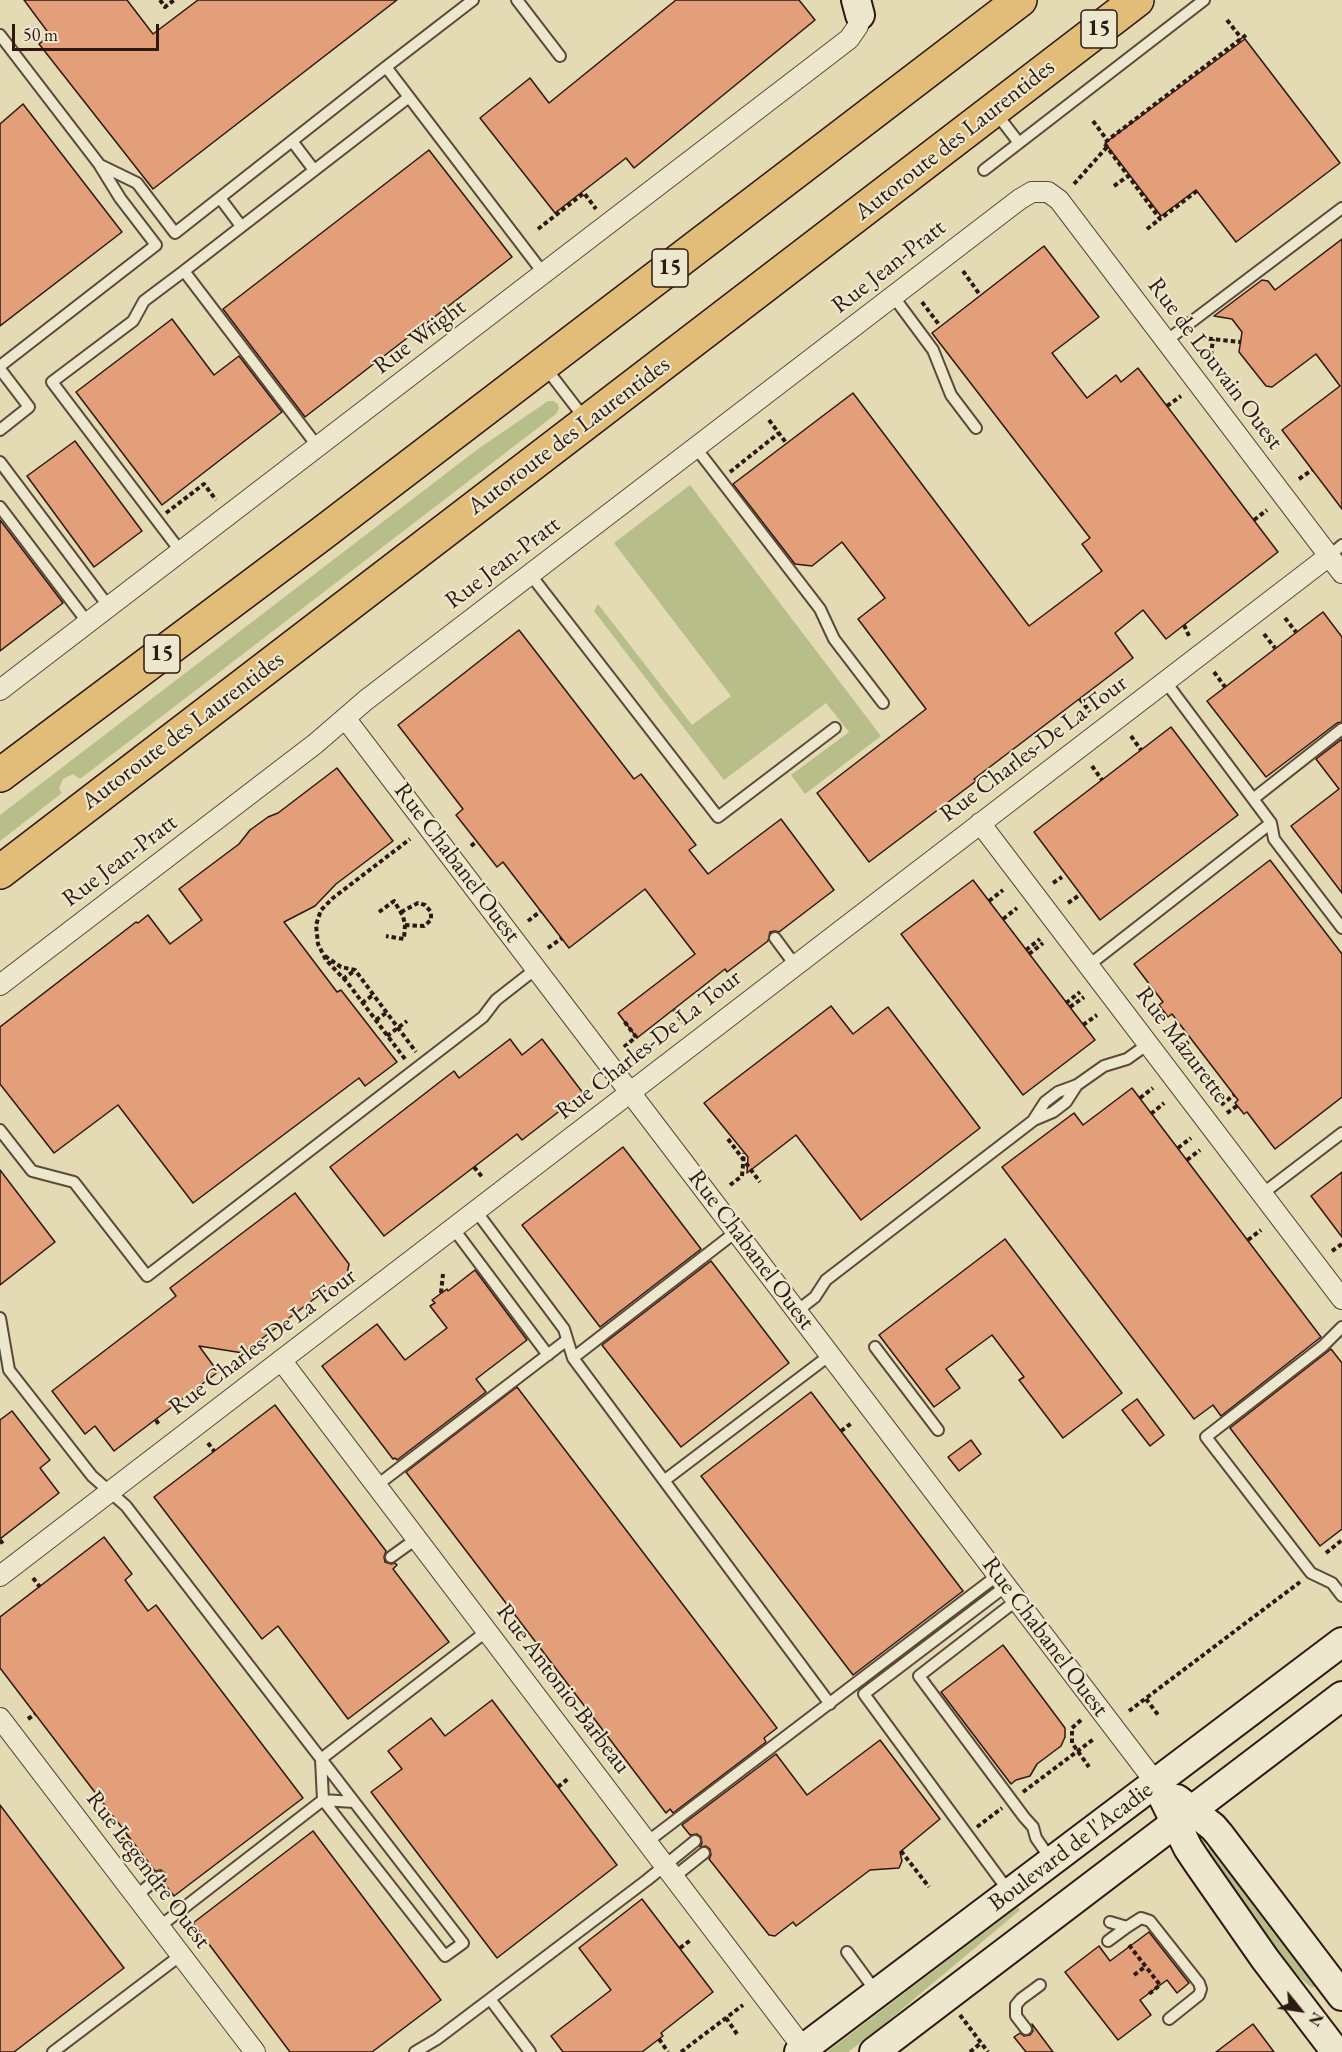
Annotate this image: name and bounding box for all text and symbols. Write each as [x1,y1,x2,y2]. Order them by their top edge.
road number: 15 [1081,10,1117,48]
scale bar [15,12,162,50]
text: 50 m [23,23,58,46]
street label: Autoroute des Laurentides [849,53,1061,227]
street label: Rue Jean-Pratt [826,214,952,320]
road number: 15 [652,249,688,287]
street label: Rue de Louvain Ouest [1141,272,1289,456]
street label: Rue Wright [368,293,472,381]
street label: Autoroute des Laurentides [462,350,676,522]
street label: Rue Jean-Pratt [440,511,566,615]
road number: 15 [144,635,180,673]
street label: Autoroute des Laurentides [76,645,290,817]
street label: Rue Charles-De La Tour [935,669,1133,829]
street label: Rue Chabanel Ouest [388,777,526,949]
street label: Rue Jean-Pratt [57,809,183,913]
street label: Rue Charles-De La Tour [551,964,747,1126]
street label: Rue Mazurette [1129,981,1235,1109]
street label: Rue Chabanel Ouest [682,1164,820,1336]
street label: Rue Charles-De La Tour [164,1262,362,1422]
street label: Rue Chabanel Ouest [976,1551,1114,1723]
street label: Rue Antonio-Barbeau [490,1598,636,1780]
street label: Boulevard de l'Acadie [983,1776,1159,1918]
street label: Rue Legendre Ouest [79,1786,217,1954]
north arrow [1270,1980,1330,2040]
text: N [1304,2008,1328,2030]

